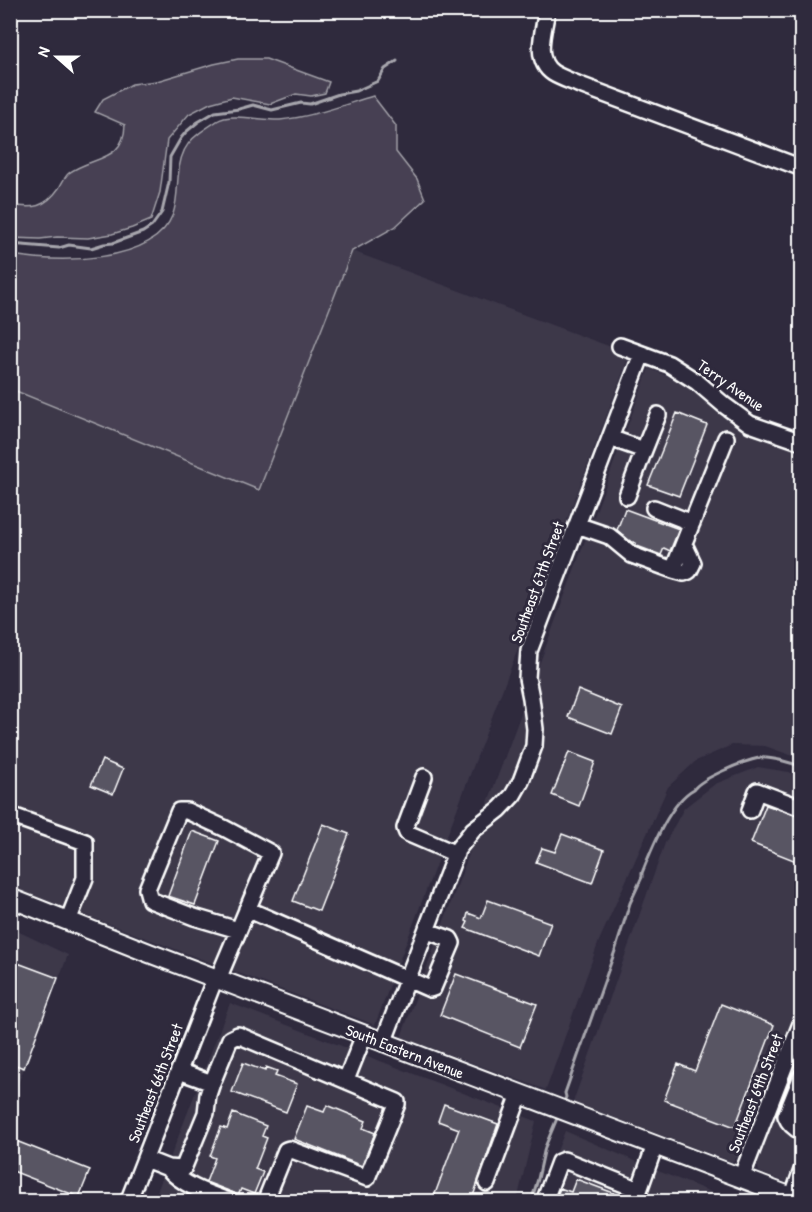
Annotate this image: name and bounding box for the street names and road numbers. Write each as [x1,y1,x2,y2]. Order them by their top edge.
street label: Terry Avenue [693,354,769,417]
street label: Southeast 67th Street [505,518,569,646]
street label: South Eastern Avenue [343,1018,468,1084]
street label: Southeast 66th Street [122,1020,188,1146]
street label: Southeast 69th Street [722,1030,788,1156]

